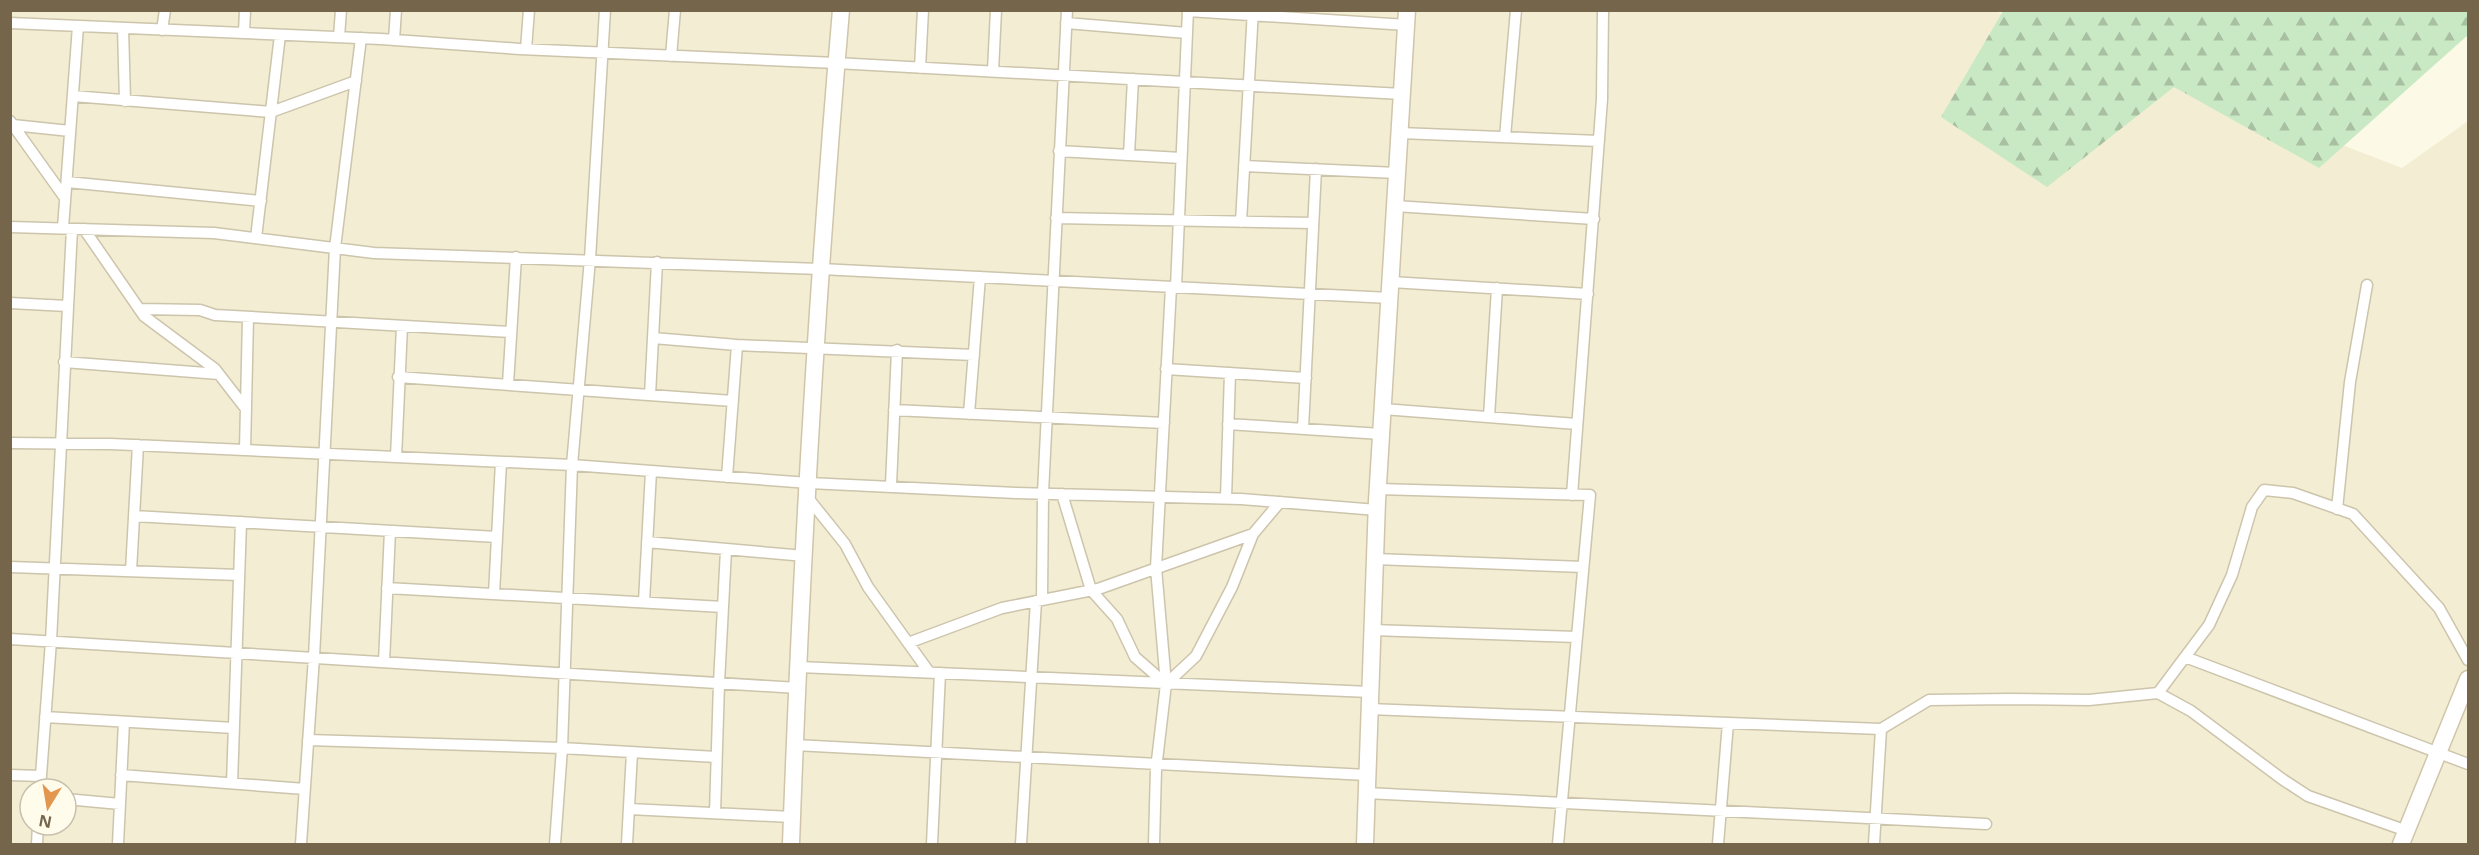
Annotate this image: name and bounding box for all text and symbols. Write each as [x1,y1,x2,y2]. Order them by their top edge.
north arrow [18,777,78,837]
text: N [37,810,54,834]

